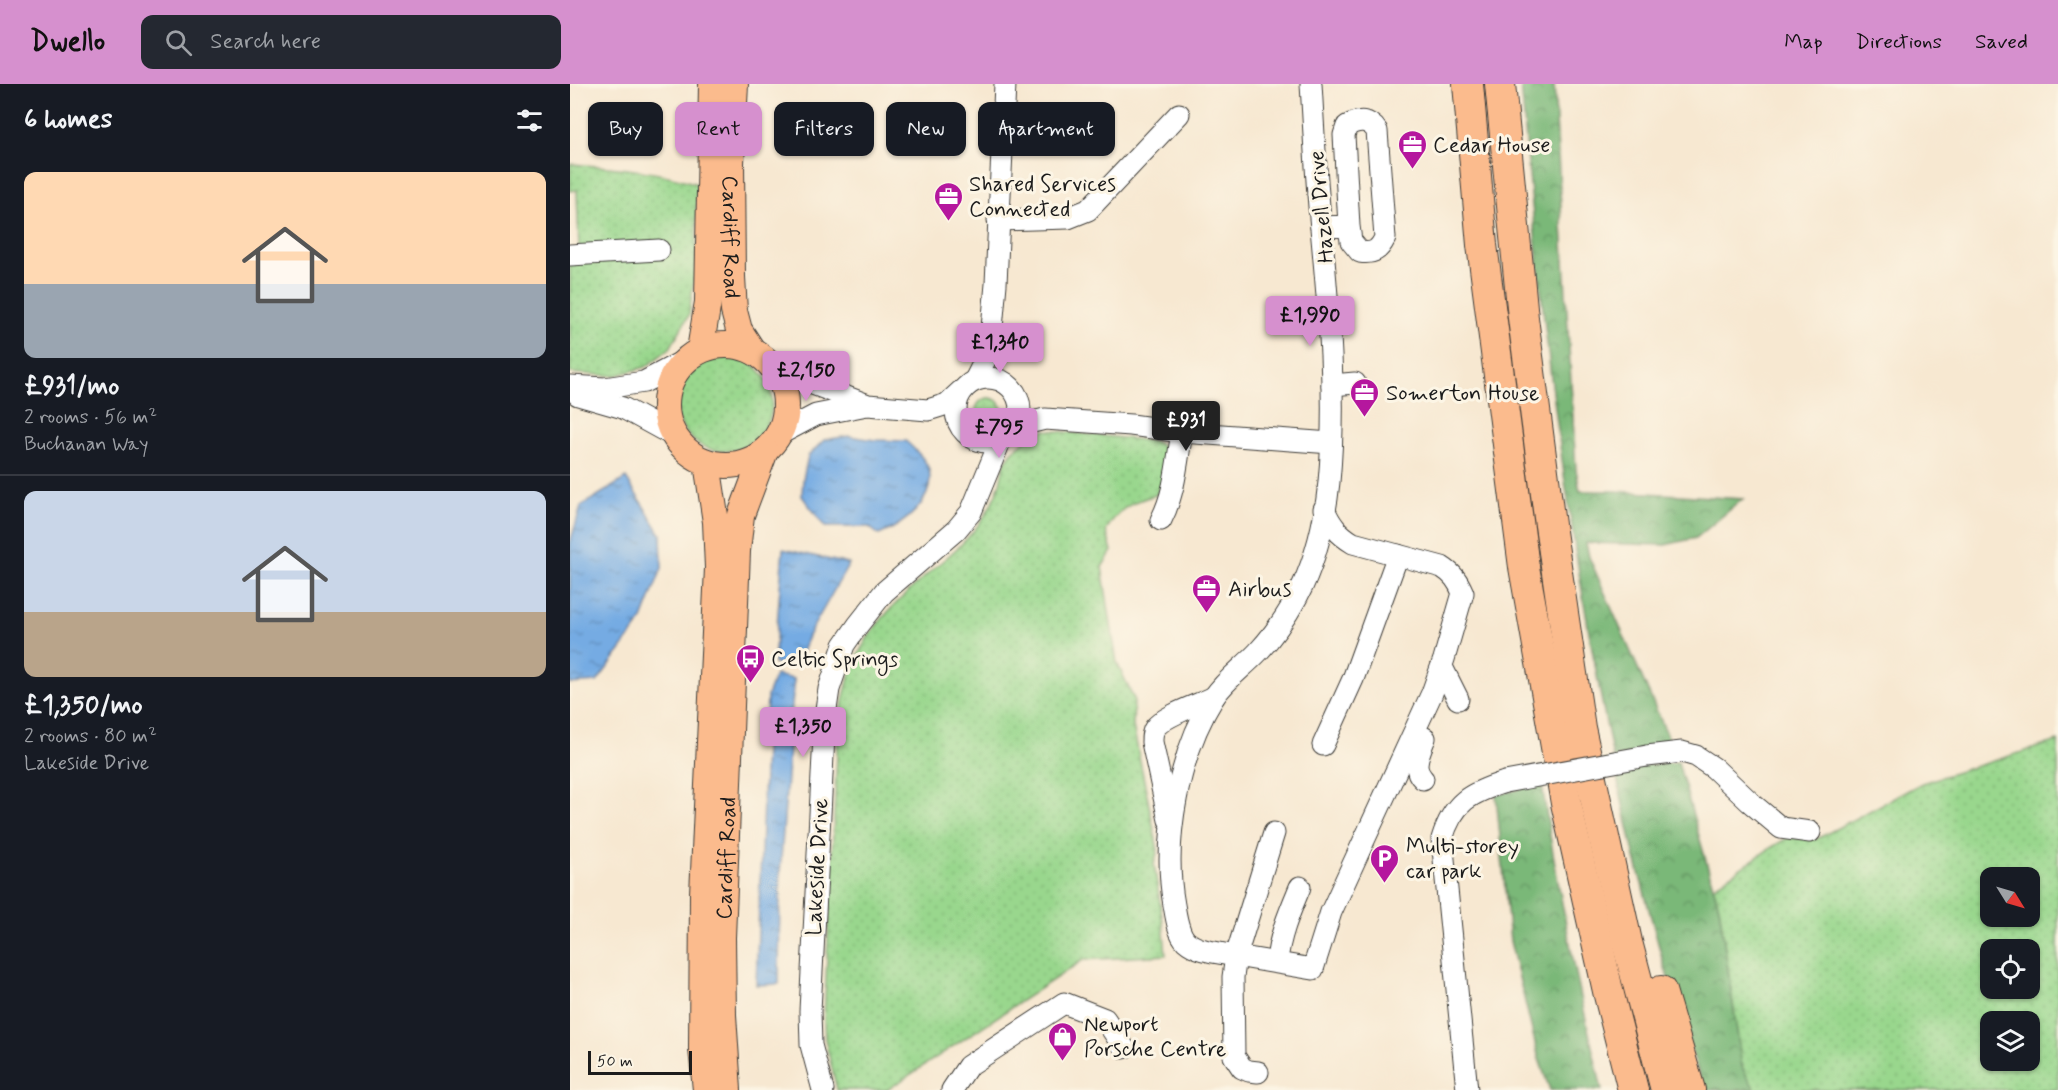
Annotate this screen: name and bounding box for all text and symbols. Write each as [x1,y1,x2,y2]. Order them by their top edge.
search box [141,15,561,69]
text: Dwello [30,24,105,61]
icon: search [162,26,195,59]
text: Search here [210,28,321,56]
text: Map [1784,28,1823,56]
text: Directions [1856,28,1942,56]
text: Saved [1975,28,2028,56]
chip: Buy [588,102,663,156]
chip: Rent [675,102,762,156]
chip: Filters [774,102,874,156]
chip: New [886,102,966,156]
chip: Apartment [978,102,1115,156]
text: 6 homes [24,103,112,137]
icon: filters [513,104,546,137]
office icon: Cedar House [1396,128,1428,170]
place label: Cedar House [1433,132,1550,160]
street label: Hazell Drive [1303,149,1341,264]
place label: Shared Services Connected [969,171,1116,224]
street label: Cardiff Road [715,175,745,299]
office icon: Shared Services Connected [932,180,964,222]
icon: home [231,211,339,319]
pin: £1,990 [1261,296,1359,347]
text: £1,990 [1280,302,1340,329]
pin: £1,340 [951,323,1049,374]
text: £1,340 [971,329,1029,356]
pin: £2,150 [757,351,855,402]
text: £2,150 [776,357,836,384]
text: £931/mo [24,370,119,404]
office icon: Somerton House [1349,376,1381,418]
place label: Somerton House [1386,380,1539,408]
pin: £931 [1150,401,1222,452]
text: 2 rooms · 56 m² [24,404,157,431]
text: £931 [1166,407,1206,434]
pin: £795 [963,408,1035,459]
text: £795 [974,414,1024,441]
text: Buchanan Way [24,431,149,458]
icon: home [231,530,339,638]
office icon: Airbus [1191,572,1223,614]
place label: Airbus [1228,576,1292,604]
bus stop icon: Celtic Springs [734,642,766,684]
place label: Celtic Springs [771,646,898,677]
text: £1,350/mo [24,689,143,723]
pin: £1,350 [754,707,852,758]
text: £1,350 [774,713,832,740]
text: 2 rooms · 80 m² [24,723,157,750]
text: Lakeside Drive [24,750,149,777]
street label: Cardiff Road [711,796,743,920]
street label: Lakeside Drive [800,798,836,937]
place label: Multi-storey car park [1406,833,1519,886]
parking icon: Multi-storey car park [1369,842,1401,884]
north arrow [1980,867,2040,927]
map controls [1980,867,2040,1071]
button: locate [1980,939,2040,999]
place label: Newport Porsche Centre [1084,1011,1226,1064]
button: layers [1980,1011,2040,1071]
shop icon: Newport Porsche Centre [1047,1020,1079,1062]
scale bar [588,1048,692,1076]
text: 50 m [597,1051,633,1072]

